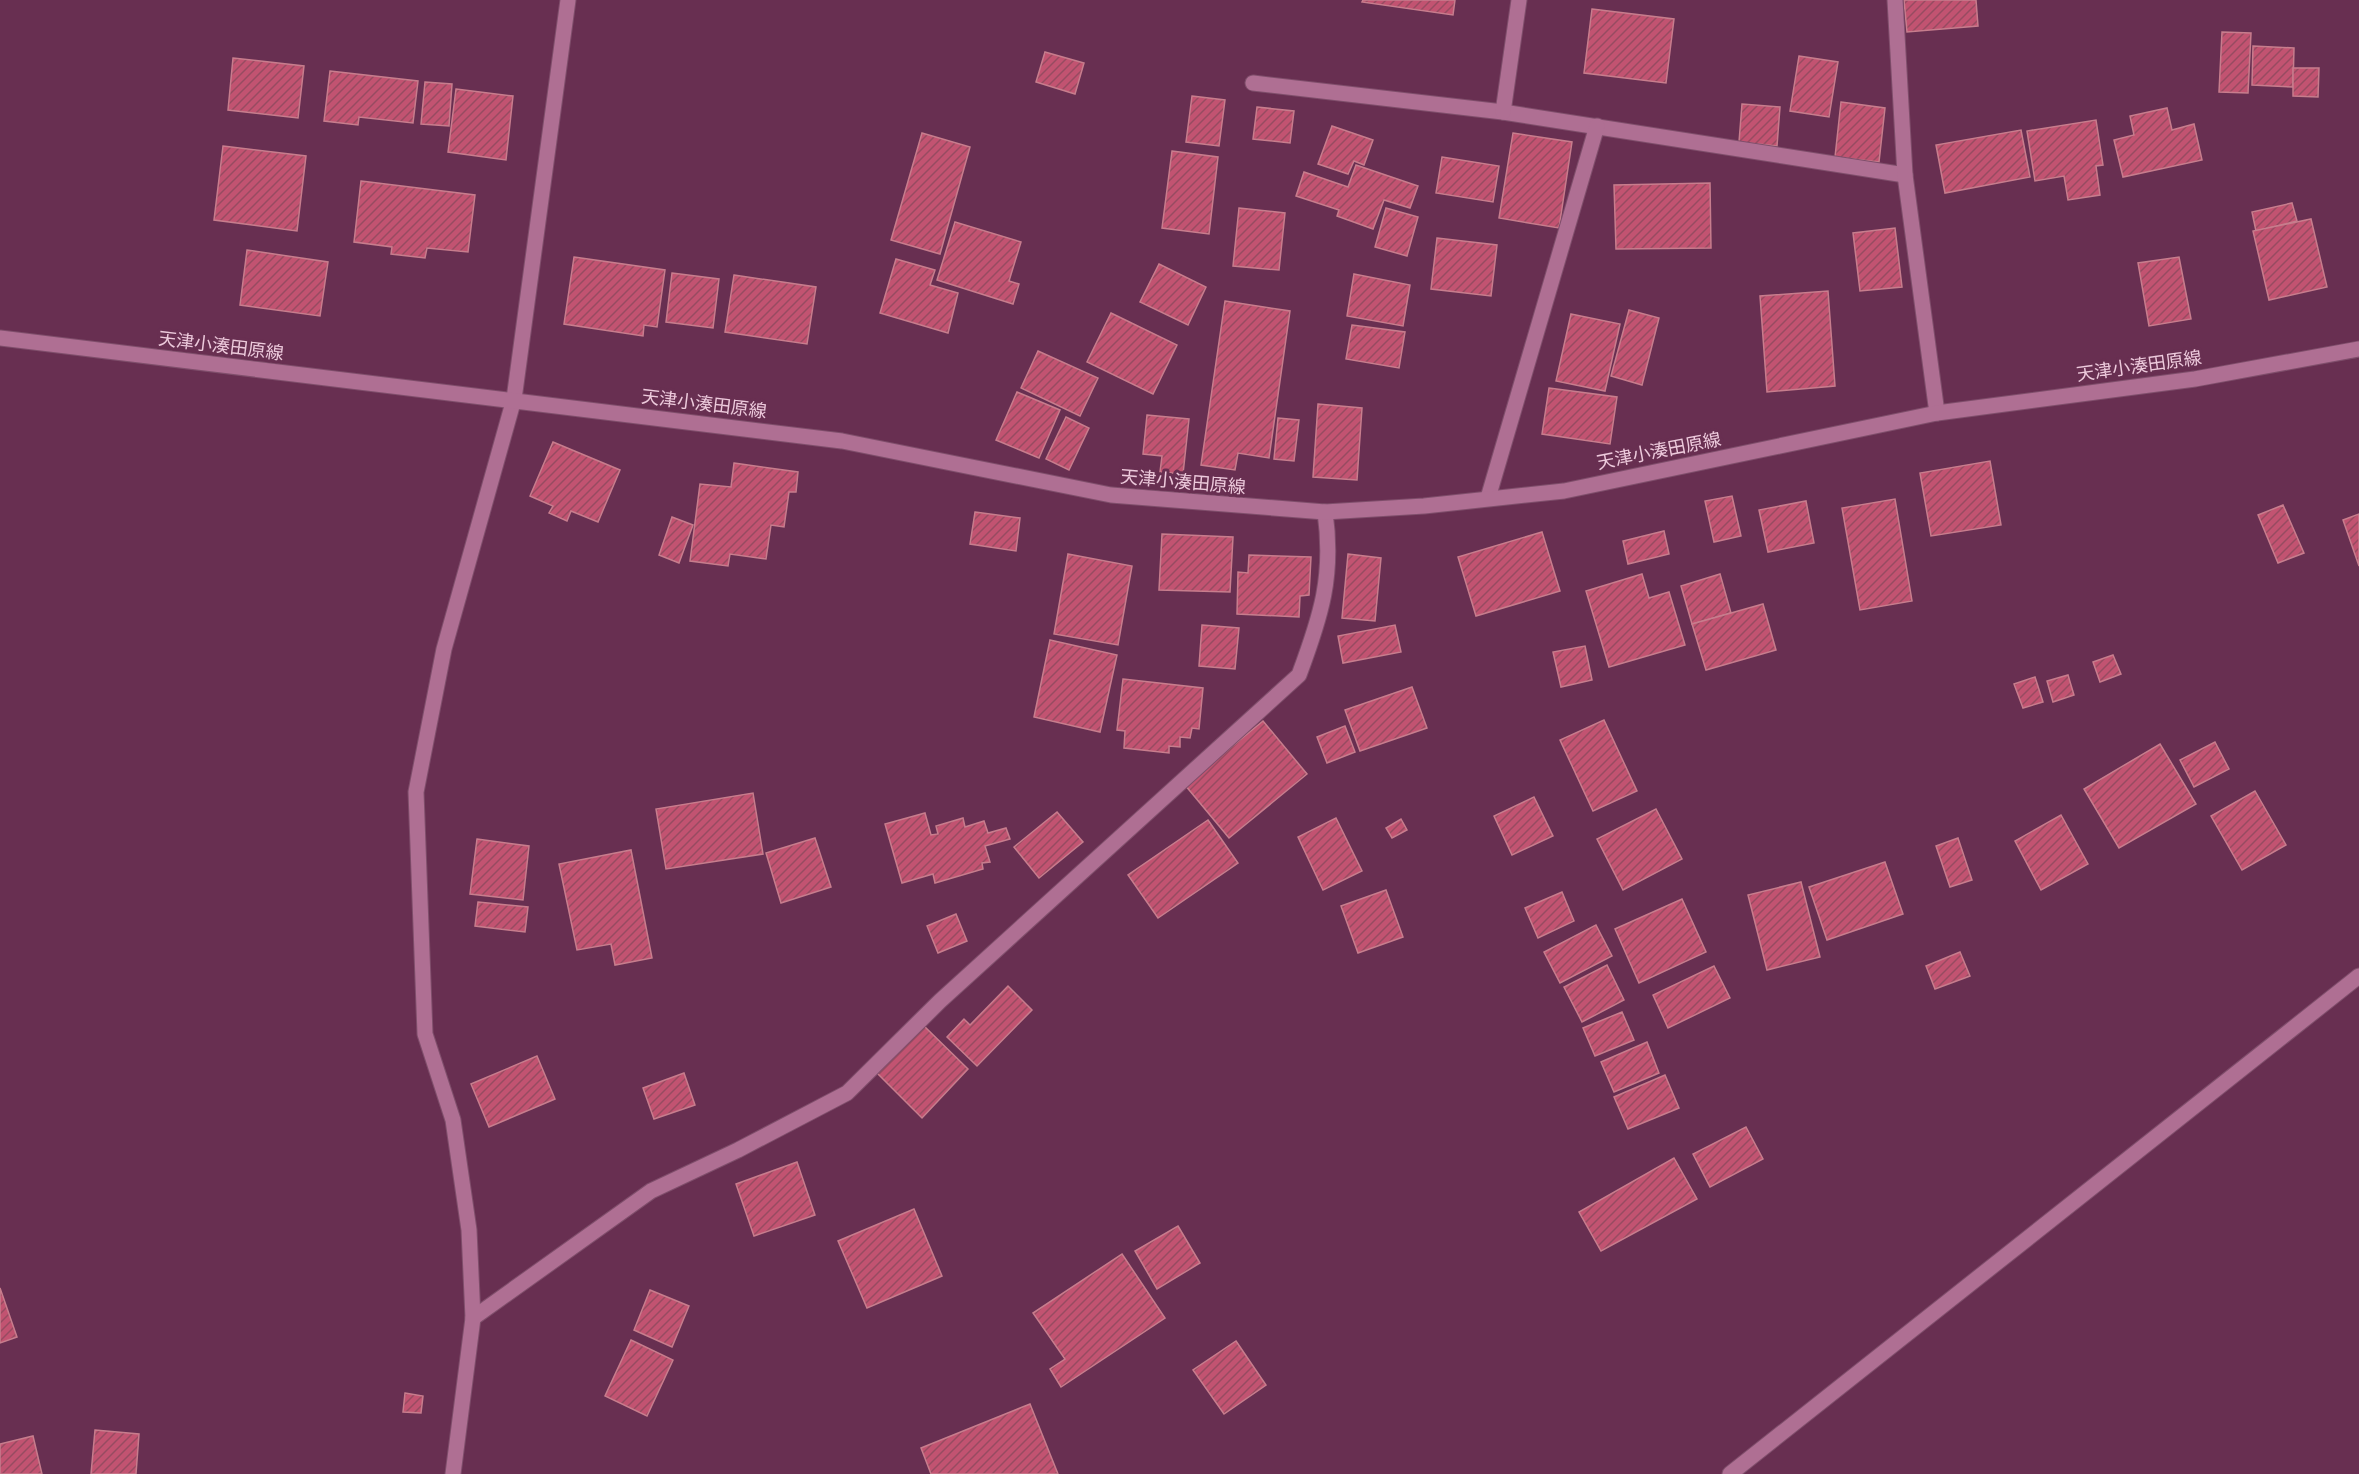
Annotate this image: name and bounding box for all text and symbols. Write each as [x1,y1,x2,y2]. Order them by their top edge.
street label: 天津小湊田原線 [157,327,285,365]
street label: 天津小湊田原線 [2075,346,2203,386]
street label: 天津小湊田原線 [640,385,768,423]
street label: 天津小湊田原線 [1595,428,1723,474]
street label: 天津小湊田原線 [1119,466,1247,498]

